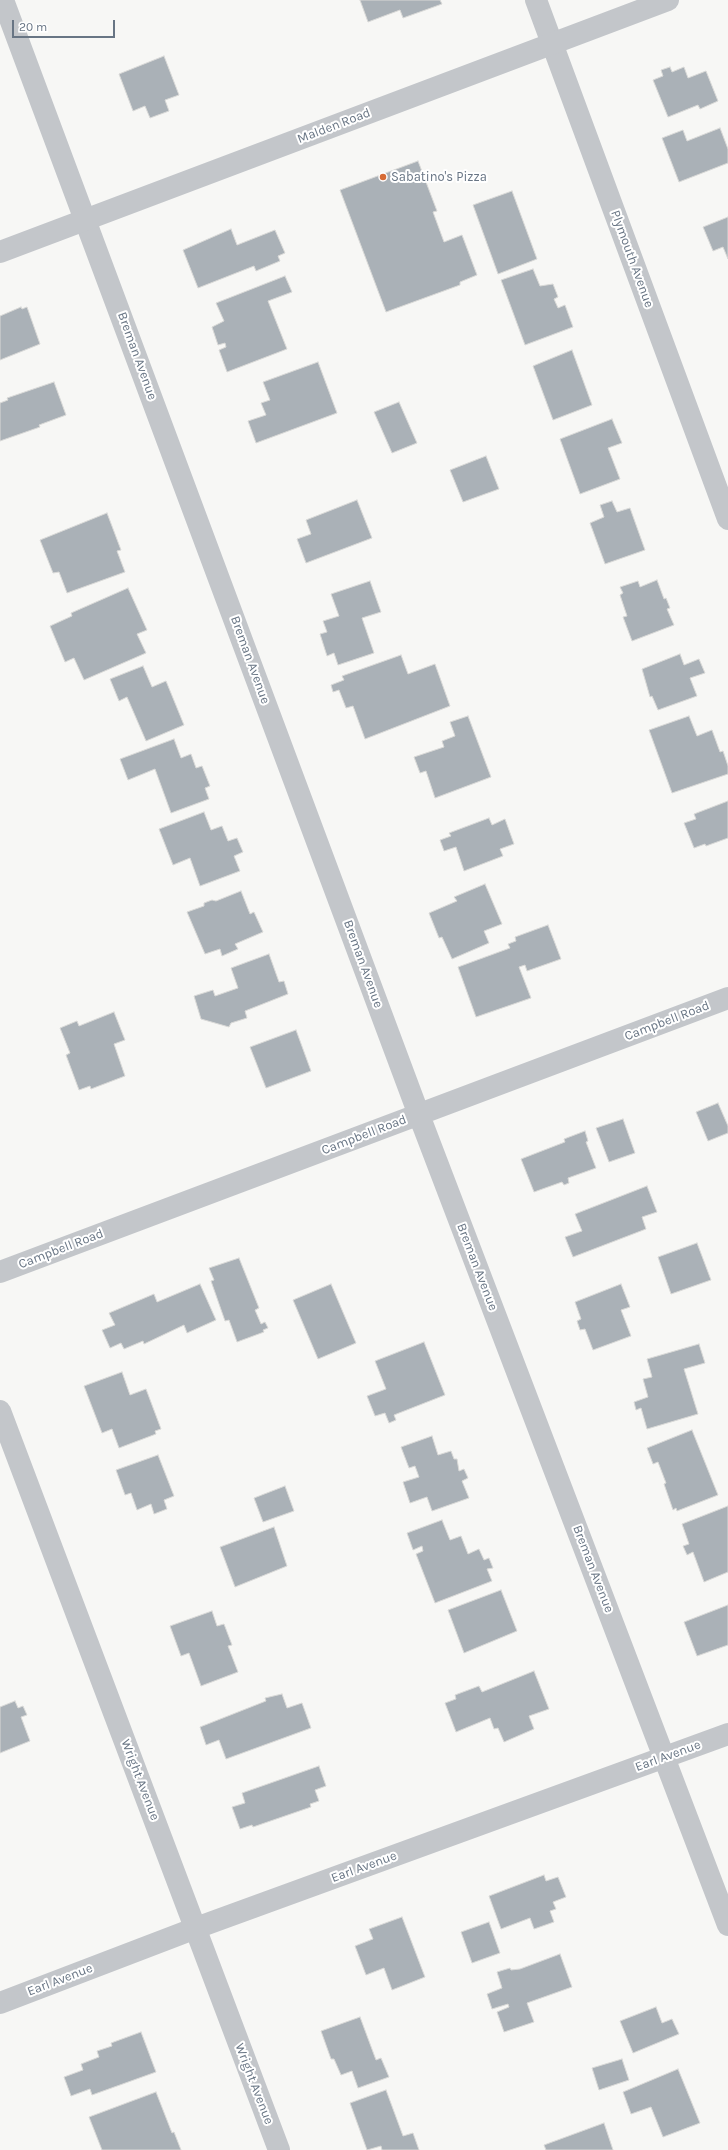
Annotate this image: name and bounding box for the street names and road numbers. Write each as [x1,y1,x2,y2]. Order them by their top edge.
street label: Malden Road [295,105,373,147]
street label: Plymouth Avenue [607,208,657,310]
street label: Breman Avenue [114,310,160,402]
street label: Breman Avenue [227,614,273,706]
street label: Breman Avenue [340,918,386,1010]
street label: Campbell Road [622,998,712,1044]
street label: Campbell Road [319,1112,409,1158]
street label: Breman Avenue [453,1221,501,1313]
street label: Campbell Road [16,1226,106,1272]
street label: Breman Avenue [569,1523,617,1615]
street label: Wright Avenue [117,1737,163,1823]
street label: Earl Avenue [633,1737,703,1775]
street label: Earl Avenue [329,1848,399,1886]
street label: Earl Avenue [25,1960,95,2000]
street label: Wright Avenue [231,2041,277,2127]

